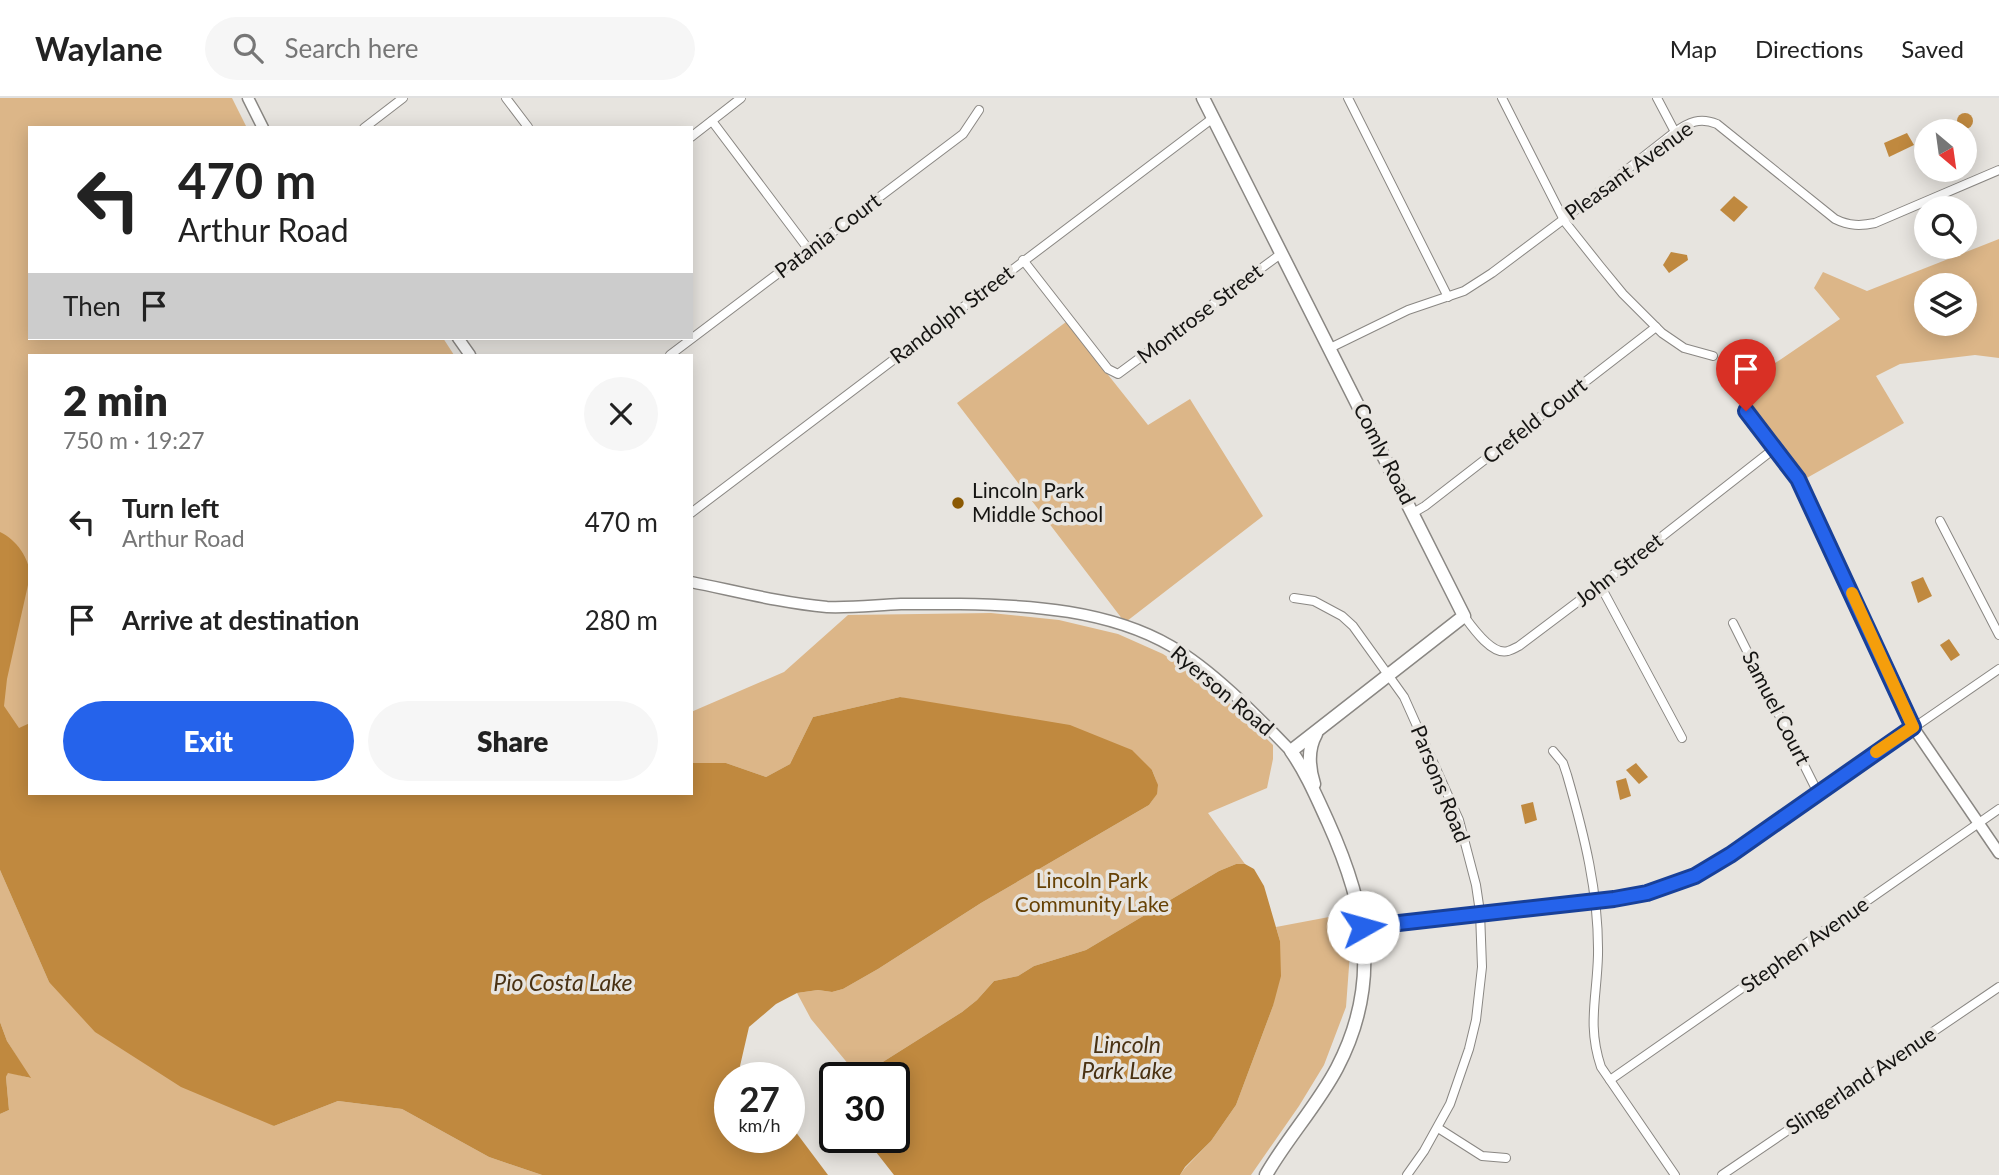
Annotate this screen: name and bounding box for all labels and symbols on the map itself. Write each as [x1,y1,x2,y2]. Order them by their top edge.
street label: Pleasant Avenue [1559,115,1697,225]
north arrow [1914,119,1978,182]
street label: Patania Court [769,187,885,283]
street label: Montrose Street [1132,257,1267,368]
street label: Randolph Street [885,259,1018,368]
pin [1716,339,1776,411]
street label: Crefeld Court [1477,371,1591,468]
street label: Comly Road [1349,399,1421,508]
place label: Lincoln Park Middle School [972,477,1103,526]
marker: Lincoln Park Middle School [950,495,966,511]
street label: John Street [1569,527,1667,611]
street label: Ryerson Road [1166,640,1280,740]
street label: Samuel Court [1738,646,1817,769]
street label: Parsons Road [1407,721,1476,846]
park label: Lincoln Park Community Lake [1015,867,1169,916]
position arrow [1326,890,1400,964]
street label: Stephen Avenue [1736,891,1873,997]
water label: Pio Costa Lake [493,968,633,996]
street label: Slingerland Avenue [1780,1020,1940,1139]
water label: Lincoln Park Lake [1081,1030,1173,1084]
speed limit sign: 30 [819,1062,910,1153]

